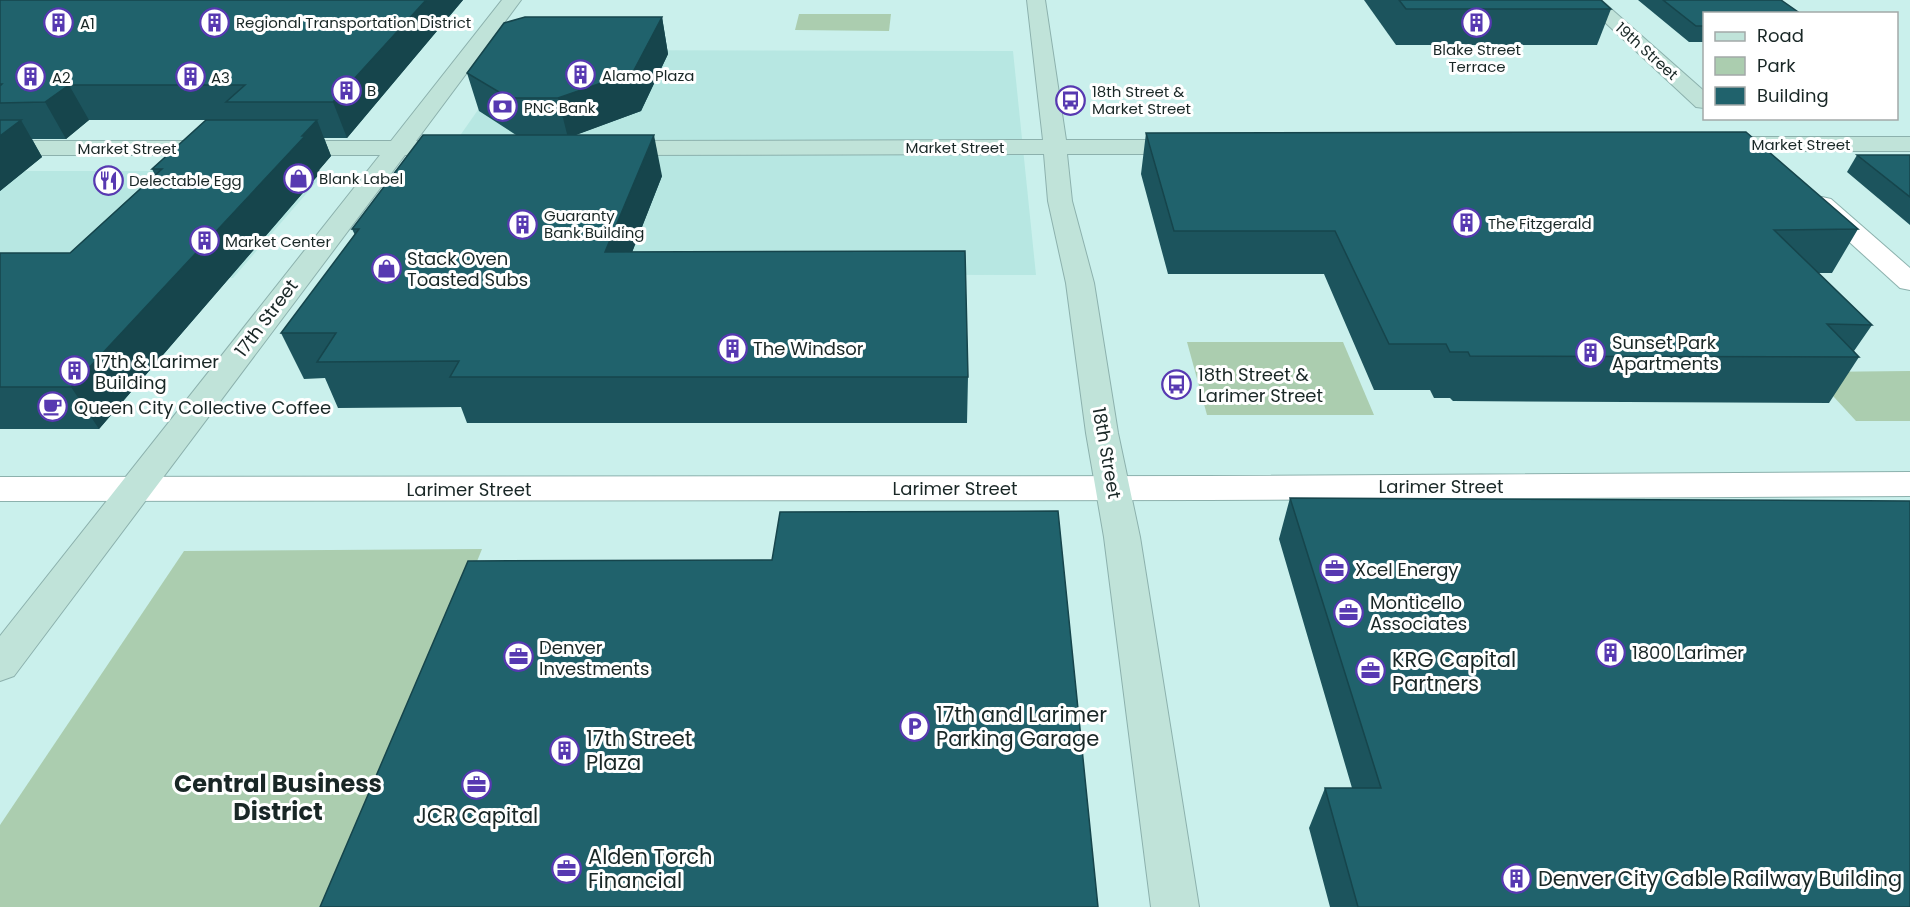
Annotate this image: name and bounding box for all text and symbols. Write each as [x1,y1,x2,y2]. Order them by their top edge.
building icon: Regional Transportation District [199,6,231,38]
building icon: Blake Street Terrace [1461,6,1493,38]
building icon: A1 [43,7,75,39]
place label: Regional Transportation District [236,12,471,33]
legend [1703,12,1898,120]
place label: A1 [80,13,95,34]
street label: 19th Street [1611,17,1683,85]
text: Road [1757,23,1804,48]
place label: Blake Street Terrace [1433,39,1521,77]
text: Park [1757,53,1796,78]
building icon: Alamo Plaza [565,59,597,91]
building icon: A2 [15,61,47,93]
building icon: A3 [174,61,206,93]
place label: Alamo Plaza [602,65,694,86]
place label: A2 [52,67,71,88]
place label: A3 [211,67,230,88]
building icon: B [330,74,362,106]
place label: B [367,80,376,101]
place label: 18th Street & Market Street [1092,81,1191,119]
text: Building [1757,83,1829,108]
bus stop icon: 18th Street & Market Street [1055,84,1087,116]
bank icon: PNC Bank [487,91,519,123]
place label: PNC Bank [524,97,596,118]
street label: Market Street [1751,134,1851,155]
street label: Market Street [905,137,1005,158]
street label: Market Street [77,138,177,159]
shop icon: Blank Label [282,162,314,194]
restaurant icon: Delectable Egg [92,164,124,196]
place label: Blank Label [319,168,403,189]
place label: Delectable Egg [129,170,242,191]
place label: Guaranty Bank Building [544,205,644,243]
building icon: The Fitzgerald [1451,207,1483,239]
building icon: Guaranty Bank Building [507,208,539,240]
place label: The Fitzgerald [1488,213,1592,234]
building icon: Market Center [188,225,220,257]
place label: Market Center [225,231,331,252]
place label: Stack Oven Toasted Subs [407,246,528,292]
shop icon: Stack Oven Toasted Subs [370,252,402,284]
street label: 17th Street [229,274,303,362]
place label: Sunset Park Apartments [1612,330,1719,376]
building icon: The Windsor [716,332,748,364]
place label: The Windsor [753,336,864,361]
building icon: Sunset Park Apartments [1575,336,1607,368]
place label: 17th & Larimer Building [95,349,219,395]
building icon: 17th & Larimer Building [58,355,90,387]
place label: 18th Street & Larimer Street [1198,362,1323,408]
bus stop icon: 18th Street & Larimer Street [1161,368,1193,400]
cafe icon: Queen City Collective Coffee [37,391,69,423]
place label: Queen City Collective Coffee [74,395,331,420]
street label: 18th Street [1087,405,1127,501]
street label: Larimer Street [1378,474,1504,499]
street label: Larimer Street [892,476,1018,501]
street label: Larimer Street [406,477,532,502]
office icon: Xcel Energy [1318,553,1350,585]
place label: Xcel Energy [1355,557,1458,582]
place label: Monticello Associates [1370,590,1467,636]
office icon: Monticello Associates [1333,596,1365,628]
place label: Denver Investments [539,635,649,681]
building icon: 1800 Larimer [1595,636,1627,668]
place label: 1800 Larimer [1632,640,1744,665]
office icon: Denver Investments [502,641,534,673]
place label: KRG Capital Partners [1392,645,1516,698]
office icon: KRG Capital Partners [1355,655,1387,687]
place label: 17th and Larimer Parking Garage [936,700,1107,753]
parking icon: 17th and Larimer Parking Garage [899,710,931,742]
place label: 17th Street Plaza [586,724,692,777]
building icon: 17th Street Plaza [549,734,581,766]
district label: Central Business District [174,767,382,828]
office icon: JCR Capital [461,768,493,800]
place label: JCR Capital [416,801,538,830]
place label: Alden Torch Financial [588,842,712,895]
office icon: Alden Torch Financial [551,852,583,884]
building icon: Denver City Cable Railway Building [1501,862,1533,894]
place label: Denver City Cable Railway Building [1538,864,1902,893]

